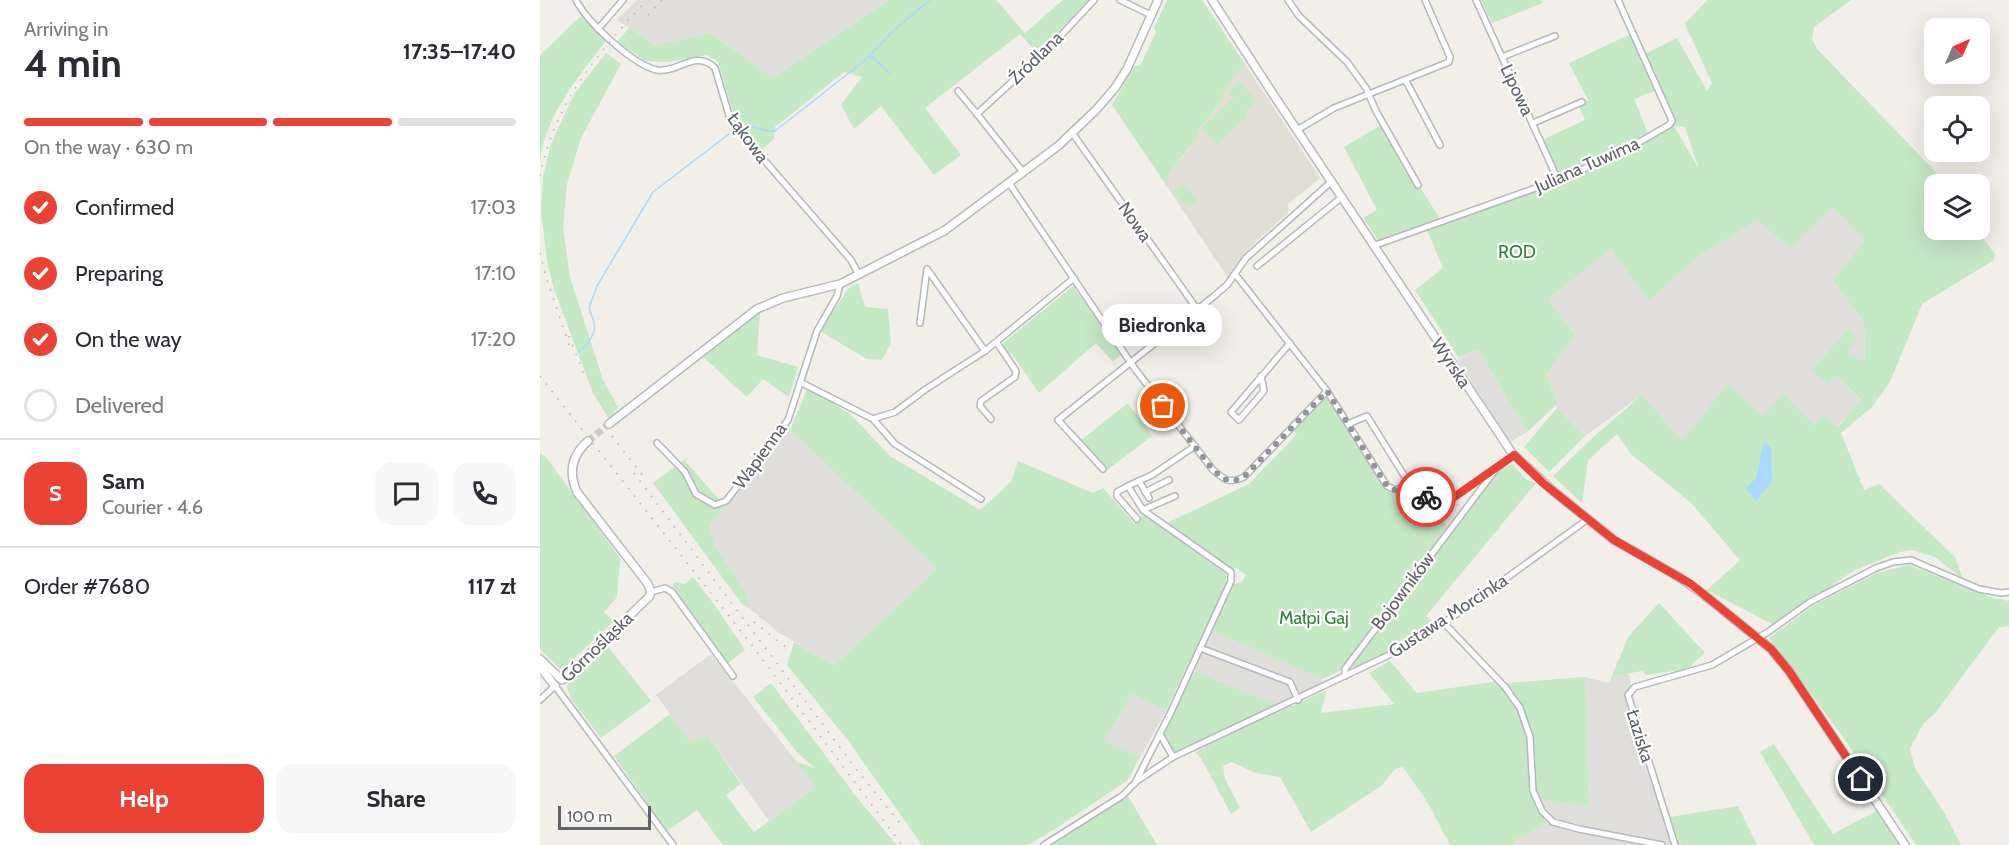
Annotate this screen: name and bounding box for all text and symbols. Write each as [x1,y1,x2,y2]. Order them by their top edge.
text: Arriving in [24,17,108,41]
north arrow [1924,18,1990,84]
map controls [1924,18,1990,240]
street label: Źródlana [1004,27,1068,89]
text: 17:35–17:40 [403,38,516,65]
text: 4 min [24,39,122,87]
street label: Lipowa [1496,61,1539,120]
button: locate [1924,96,1990,162]
street label: Łąkowa [722,109,774,168]
street label: Juliana Tuwima [1530,132,1643,198]
text: On the way · 630 m [24,135,193,159]
button: layers [1924,174,1990,240]
icon: check [24,191,57,224]
text: Confirmed [75,194,174,221]
text: 17:03 [470,195,516,219]
street label: Nowa [1113,198,1157,247]
park label: ROD [1498,241,1536,263]
icon: check [24,257,57,290]
text: Preparing [75,260,163,287]
text: 17:10 [475,261,516,285]
callout: Biedronka [1103,304,1223,346]
text: Biedronka [1118,313,1206,337]
icon: check [24,323,57,356]
text: On the way [75,326,182,353]
text: 17:20 [471,327,516,351]
street label: Wyrska [1426,334,1476,393]
pin [1137,380,1188,431]
icon: bag [1146,389,1179,422]
text: Delivered [75,392,164,419]
street label: Wapienna [729,418,792,494]
button: chat [375,462,438,525]
button: phone [453,462,516,525]
courier [1396,467,1456,527]
text: Sam [102,468,145,495]
text: S [49,480,62,507]
icon: bike [1410,481,1443,514]
text: Courier · 4.6 [102,495,203,519]
street label: Bojowników [1367,548,1439,634]
street label: Gustawa Morcinka [1384,569,1512,663]
text: Order #7680 [24,573,150,600]
text: 117 zł [468,573,516,600]
street label: Górnośląska [556,607,638,687]
park label: Małpi Gaj [1279,607,1349,629]
street label: Łaziska [1622,707,1659,765]
pin [1835,753,1886,804]
icon: home [1844,762,1877,795]
button: Help [24,764,264,833]
button: Share [276,764,516,833]
scale bar [558,803,651,830]
text: 100 m [567,807,612,826]

